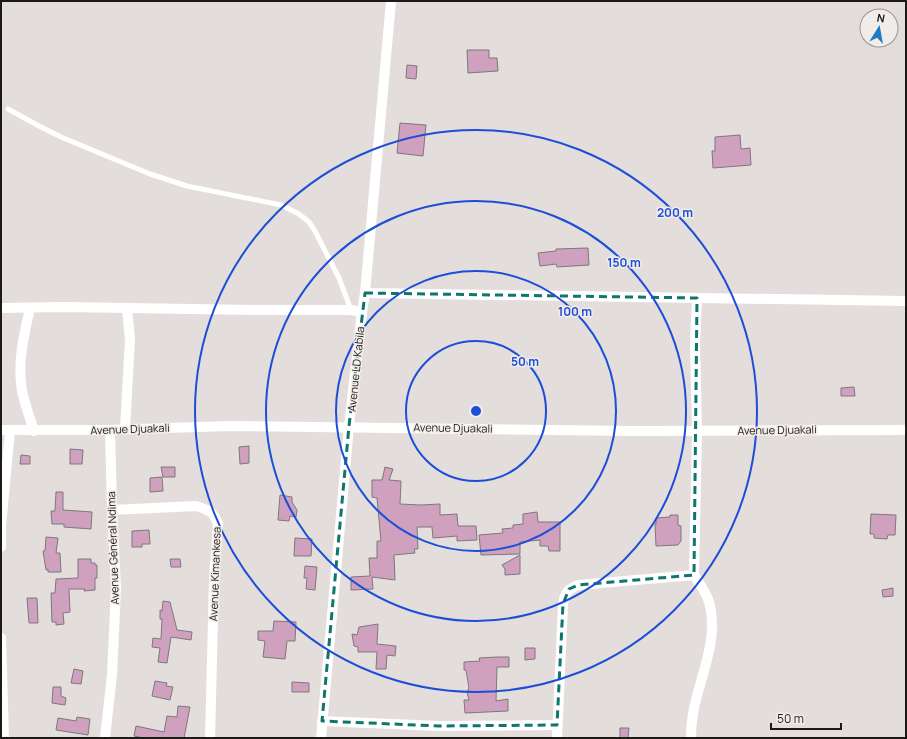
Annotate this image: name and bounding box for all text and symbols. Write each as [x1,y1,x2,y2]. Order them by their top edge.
north arrow [859,8,899,48]
text: N [876,10,886,26]
text: 200 m [657,204,693,221]
text: 150 m [607,254,641,271]
text: 100 m [558,303,592,320]
street label: Avenue LD Kabila [344,326,367,412]
text: 50 m [511,353,539,370]
centre of rings [469,404,483,418]
street label: Avenue Djuakali [413,419,493,436]
street label: Avenue Djuakali [90,420,170,437]
street label: Avenue Djuakali [737,421,817,438]
street label: Avenue Général Ndima [103,491,122,605]
street label: Avenue Kimankesa [205,526,224,622]
scale bar [771,705,841,731]
text: 50 m [777,710,804,727]

